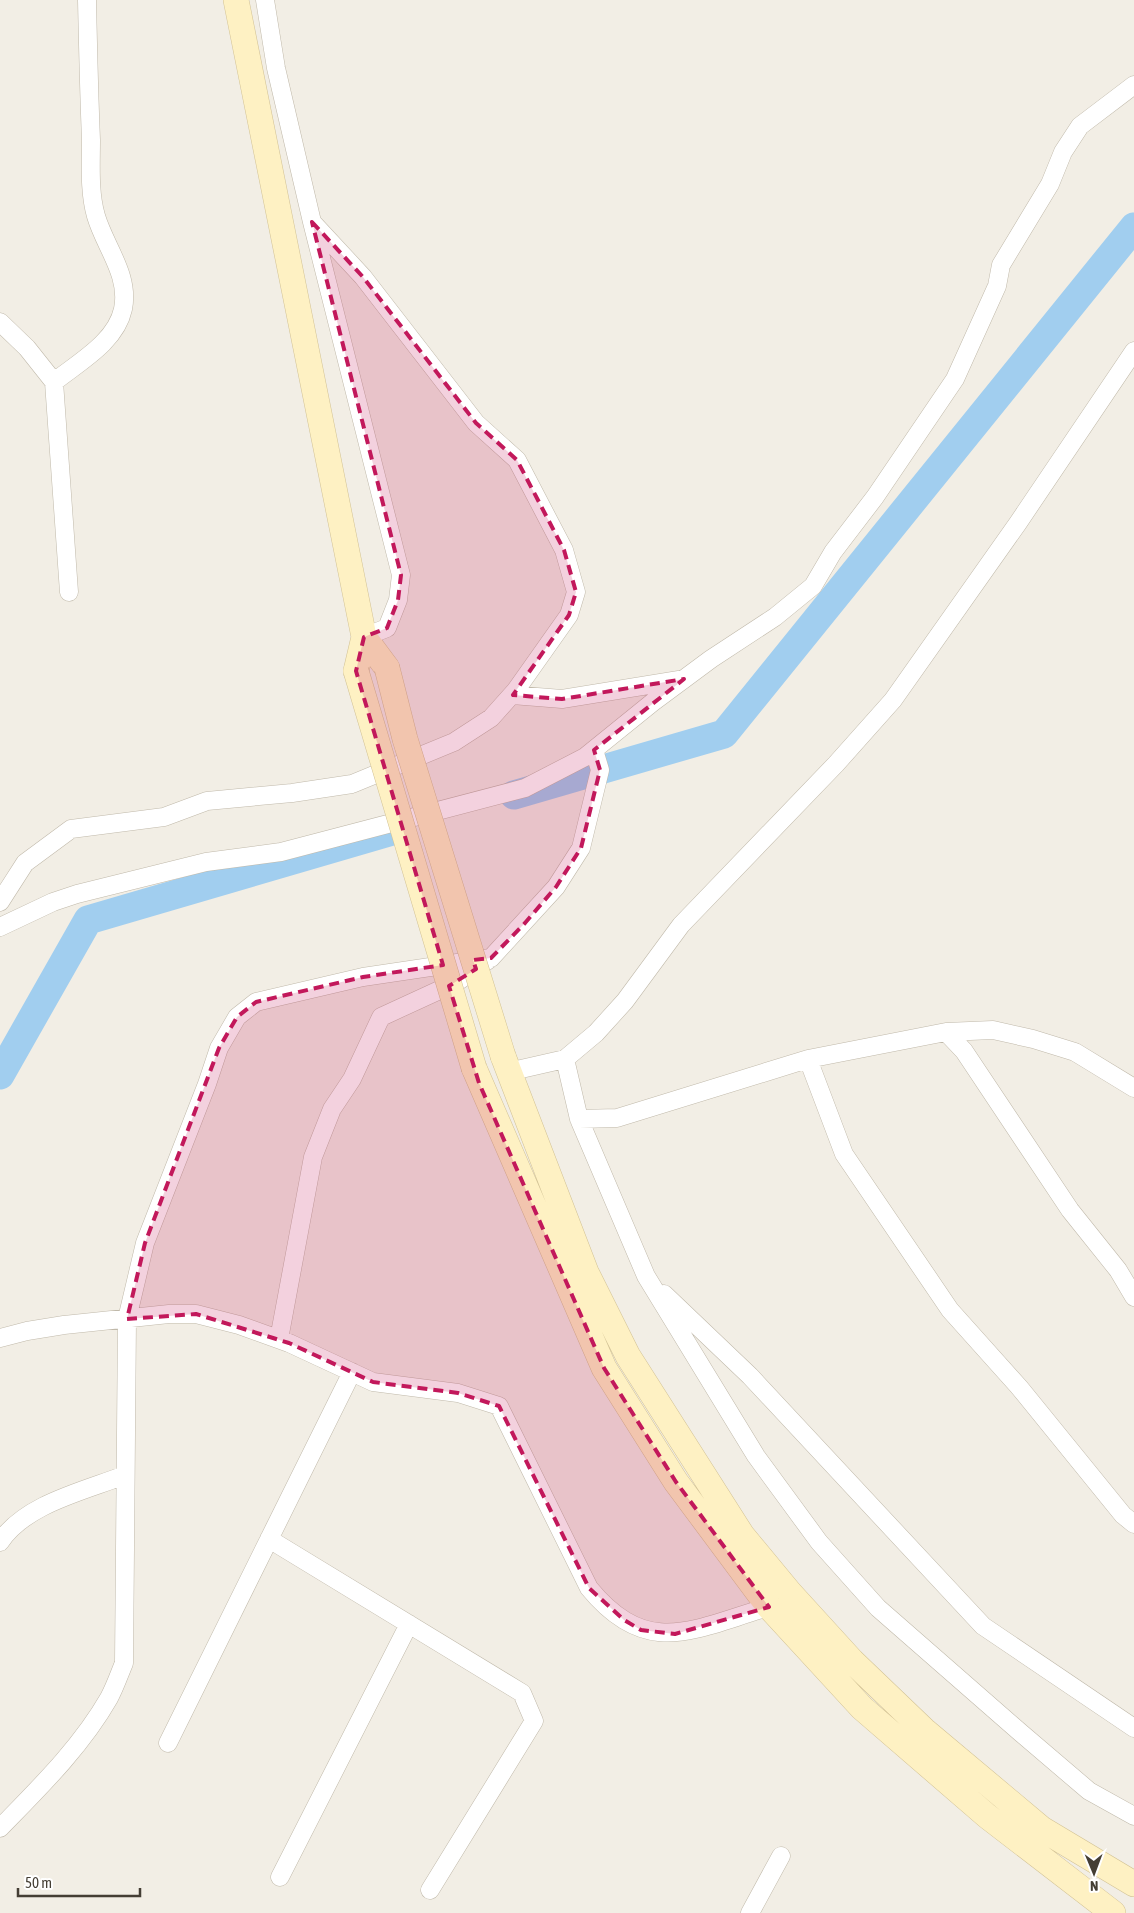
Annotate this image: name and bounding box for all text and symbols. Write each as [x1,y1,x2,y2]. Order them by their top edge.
north arrow [1069,1848,1119,1898]
scale bar [18,1866,140,1898]
text: 50 m [25,1874,52,1891]
text: N [1090,1878,1098,1894]

